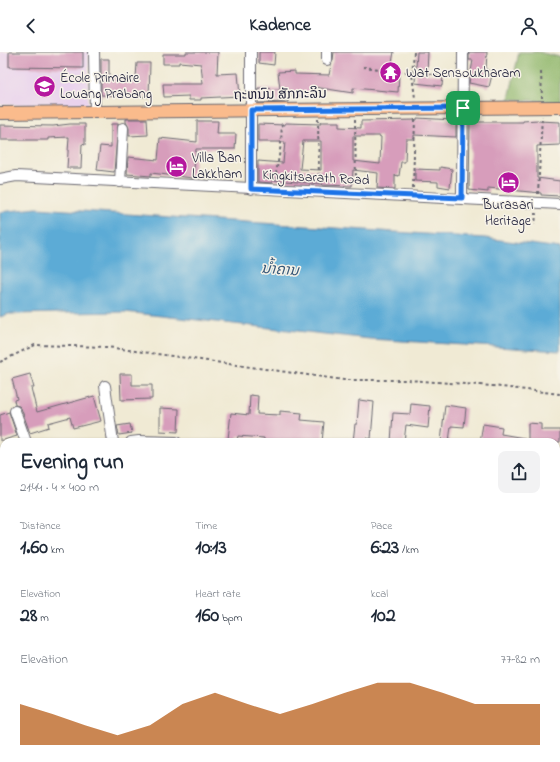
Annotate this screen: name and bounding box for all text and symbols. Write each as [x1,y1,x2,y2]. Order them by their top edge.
text: Kadence [249,13,311,39]
icon: back [20,15,42,37]
icon: person [518,15,540,37]
temple icon: Wat Sensoukharam [377,60,403,86]
place label: Wat Sensoukharam [406,63,520,84]
place label: École Primaire Louang Prabang [60,68,152,106]
school or university icon: École Primaire Louang Prabang [31,73,57,99]
street label: ຖະຫນົນ ສັກກະລິນ [233,84,327,106]
pin [446,91,480,125]
icon: arrive [452,97,474,119]
place label: Villa Ban Lakkham [191,148,242,185]
hotel icon: Villa Ban Lakkham [163,153,189,179]
street label: Kingkitsarath Road [262,165,370,192]
hotel icon: Burasari Heritage [495,170,521,196]
place label: Burasari Heritage [482,195,533,233]
water label: ນ້ຳຄານ [261,256,301,282]
text: Evening run [20,447,124,479]
button: share [498,451,540,493]
text: 21:44 · 4 × 400 m [20,478,99,497]
text: Distance [20,518,61,534]
text: Time [195,518,217,534]
text: Pace [371,518,392,534]
text: 1.60 [20,534,48,563]
text: 10:13 [195,534,227,563]
text: 6:23 [371,534,399,563]
text: km [48,542,64,558]
text: /km [399,542,419,558]
text: Elevation [20,586,60,602]
text: Heart rate [195,586,240,602]
text: kcal [371,586,388,602]
text: 28 [20,602,37,631]
text: 160 [195,602,219,631]
text: 102 [371,602,396,631]
text: m [37,610,49,626]
text: bpm [219,610,242,626]
text: Elevation [20,650,68,669]
text: 77–82 m [501,650,540,669]

